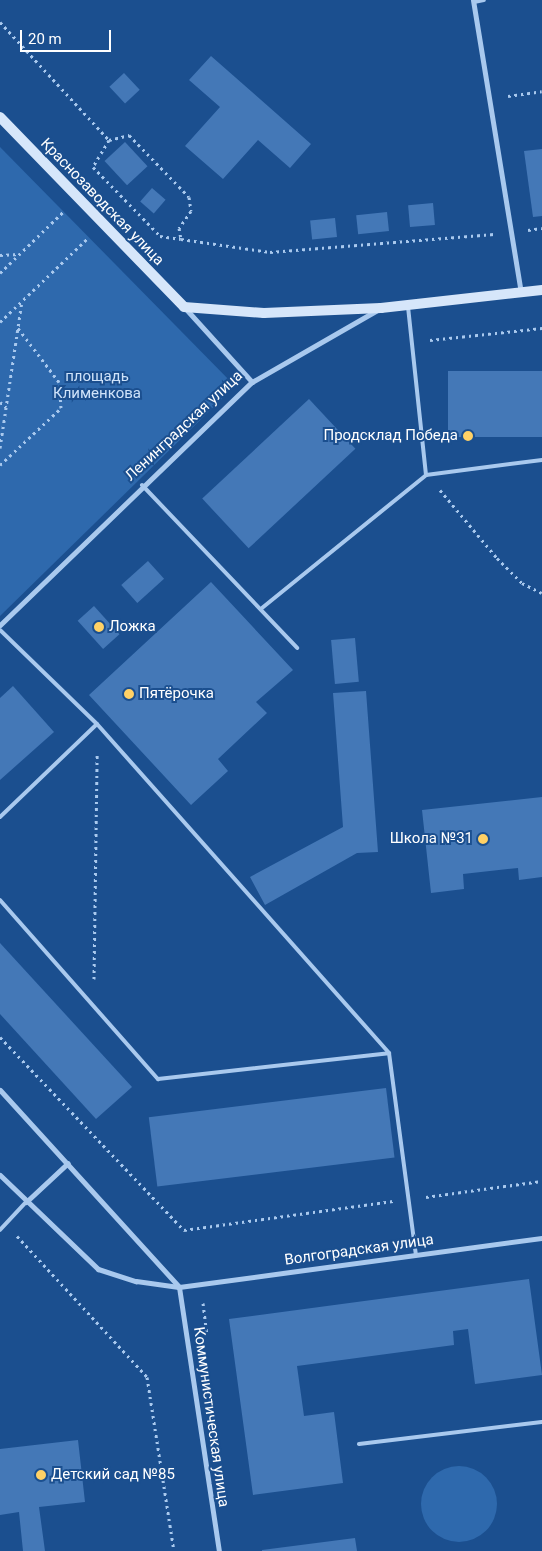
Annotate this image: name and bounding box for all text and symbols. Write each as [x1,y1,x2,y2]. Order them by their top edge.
scale bar [22,20,114,52]
text: 20 m [28,30,62,48]
street label: Краснозаводская улица [37,135,167,269]
park label: площадь Клименкова [53,367,141,402]
street label: Ленинградская улица [122,367,246,485]
place label: Продсклад Победа [324,427,458,445]
marker: Продсклад Победа [462,430,474,442]
place label: Ложка [109,618,156,636]
marker: Ложка [93,621,105,633]
place label: Пятёрочка [139,685,214,703]
marker: Пятёрочка [123,688,135,700]
place label: Школа №31 [390,830,473,848]
marker: Школа №31 [477,833,489,845]
street label: Волгоградская улица [283,1231,435,1269]
street label: Коммунистическая улица [189,1326,233,1508]
place label: Детский сад №85 [51,1466,175,1484]
marker: Детский сад №85 [35,1469,47,1481]

